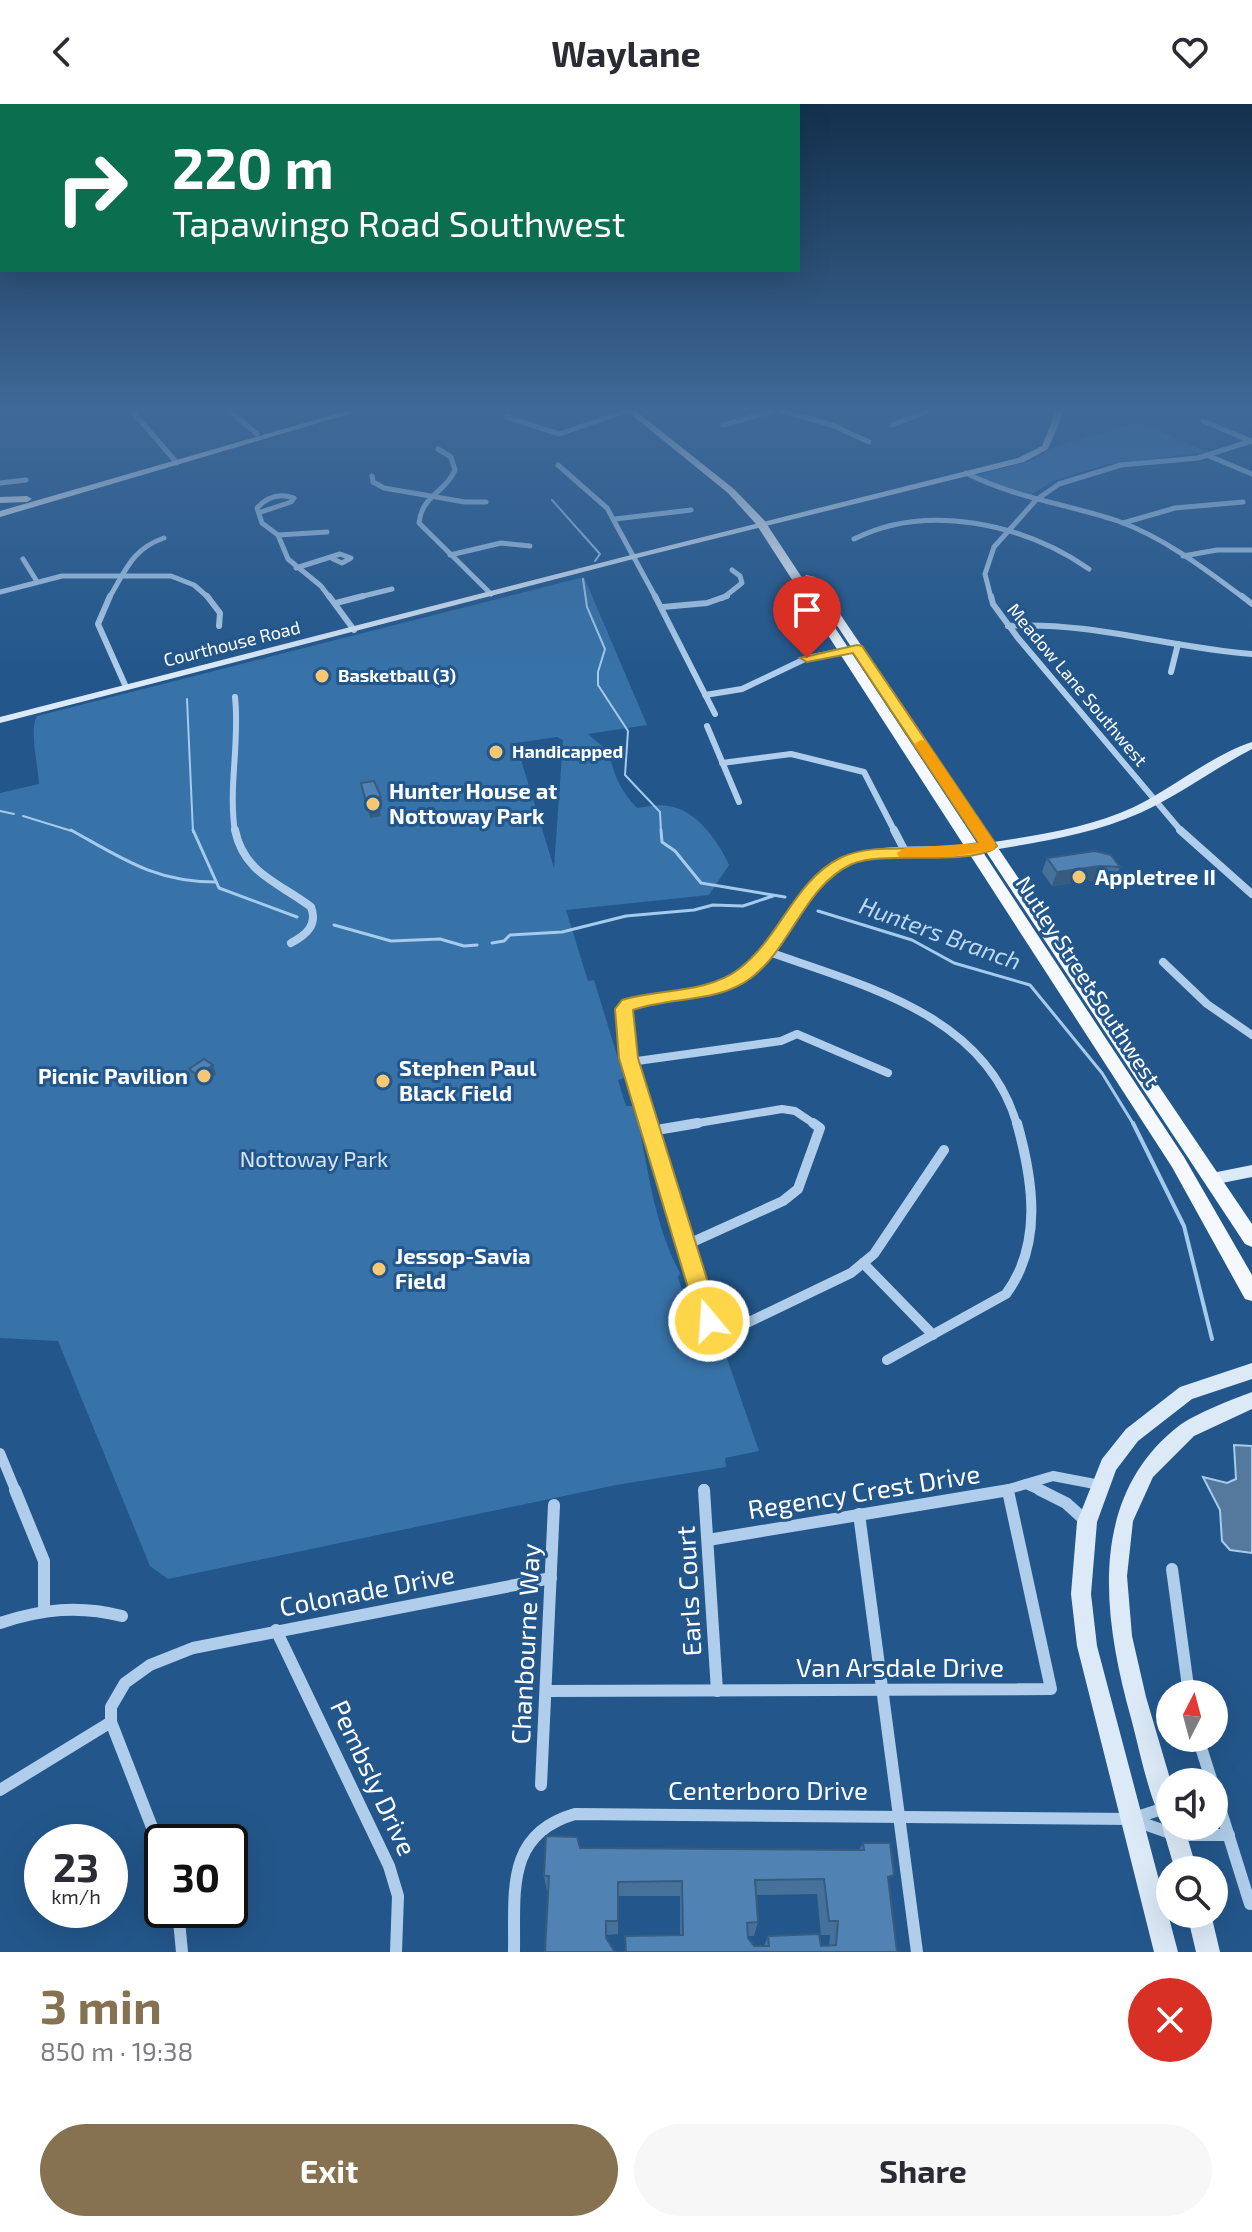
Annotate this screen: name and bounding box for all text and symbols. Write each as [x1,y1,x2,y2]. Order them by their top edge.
icon: back [40,30,84,74]
icon: heart [1168,30,1212,74]
text: Waylane [551,31,701,74]
text: 220 m [172,133,334,200]
icon: right [40,136,144,240]
text: Tapawingo Road Southwest [172,201,626,244]
pin [773,576,841,658]
icon: arrive [785,588,829,632]
street label: Meadow Lane Southwest [1003,598,1152,770]
street label: Courthouse Road [161,615,302,671]
place label: Basketball (3) [338,664,456,686]
marker: Basketball (3) [313,667,331,685]
place label: Handicapped [512,740,623,762]
marker: Handicapped [487,743,505,761]
place label: Hunter House at Nottoway Park [389,777,557,829]
marker: Hunter House at Nottoway Park [364,795,382,813]
place label: Appletree II [1095,863,1216,889]
marker: Appletree II [1070,868,1088,886]
street label: Nutley Street Southwest [1011,871,1166,1090]
water label: Hunters Branch [856,890,1025,975]
place label: Stephen Paul Black Field [399,1054,537,1105]
place label: Picnic Pavilion [38,1062,188,1088]
marker: Picnic Pavilion [195,1067,213,1085]
marker: Stephen Paul Black Field [374,1072,392,1090]
park label: Nottoway Park [240,1145,388,1171]
place label: Jessop-Savia Field [395,1242,531,1293]
marker: Jessop-Savia Field [370,1260,388,1278]
position arrow [667,1279,751,1363]
street label: Regency Crest Drive [745,1457,982,1524]
street label: Earls Court [669,1525,706,1657]
street label: Chanbourne Way [504,1542,545,1745]
street label: Colonade Drive [276,1557,457,1622]
street label: Van Arsdale Drive [796,1651,1004,1682]
north arrow [1156,1680,1228,1752]
map controls [1156,1680,1228,1928]
street label: Pembsly Drive [325,1695,424,1860]
button: sound [1156,1768,1228,1840]
street label: Centerboro Drive [668,1774,868,1805]
speed limit sign: 30 [144,1824,248,1928]
text: 23 [53,1842,99,1890]
button: search [1156,1856,1228,1928]
text: km/h [51,1884,101,1908]
text: 3 min [40,1976,162,2034]
button: close [1128,1978,1212,2062]
text: 850 m · 19:38 [40,2035,193,2066]
button: Exit [40,2124,618,2216]
button: Share [634,2124,1212,2216]

